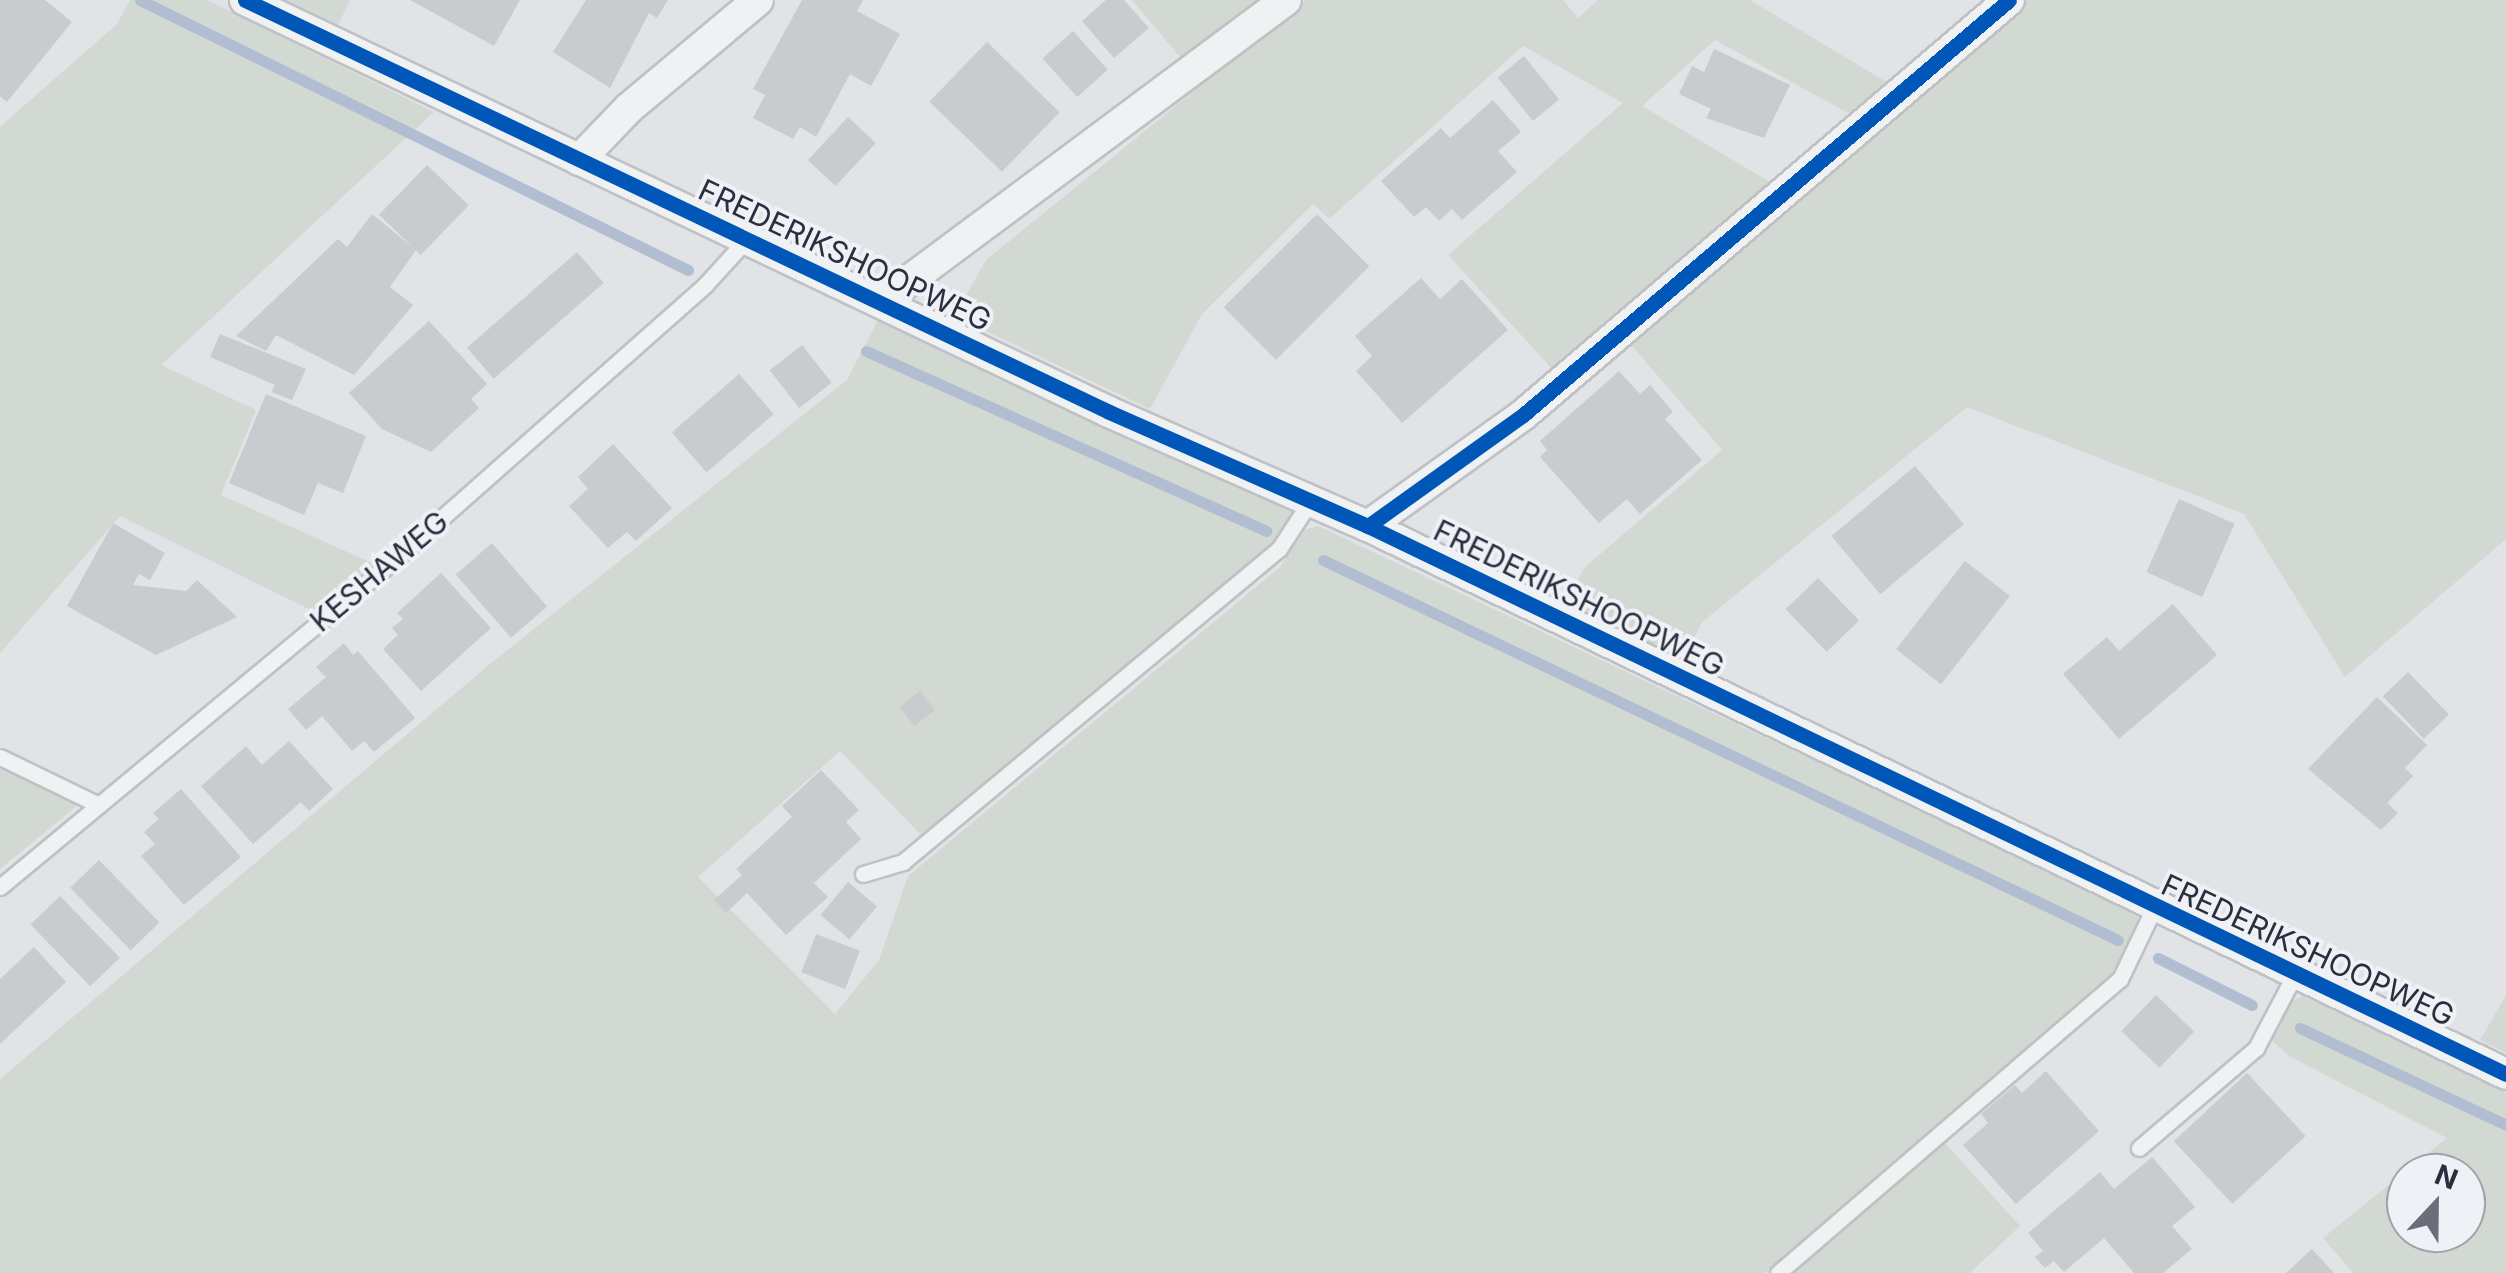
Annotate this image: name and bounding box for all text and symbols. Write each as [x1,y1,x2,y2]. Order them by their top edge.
street label: FREDERIKSHOOPWEG [693,171,997,339]
street label: KESHAWEG [303,503,455,639]
street label: FREDERIKSHOOPWEG [1428,512,1730,684]
street label: FREDERIKSHOOPWEG [2156,866,2460,1034]
north arrow [2386,1153,2486,1253]
text: N [2430,1157,2463,1197]

